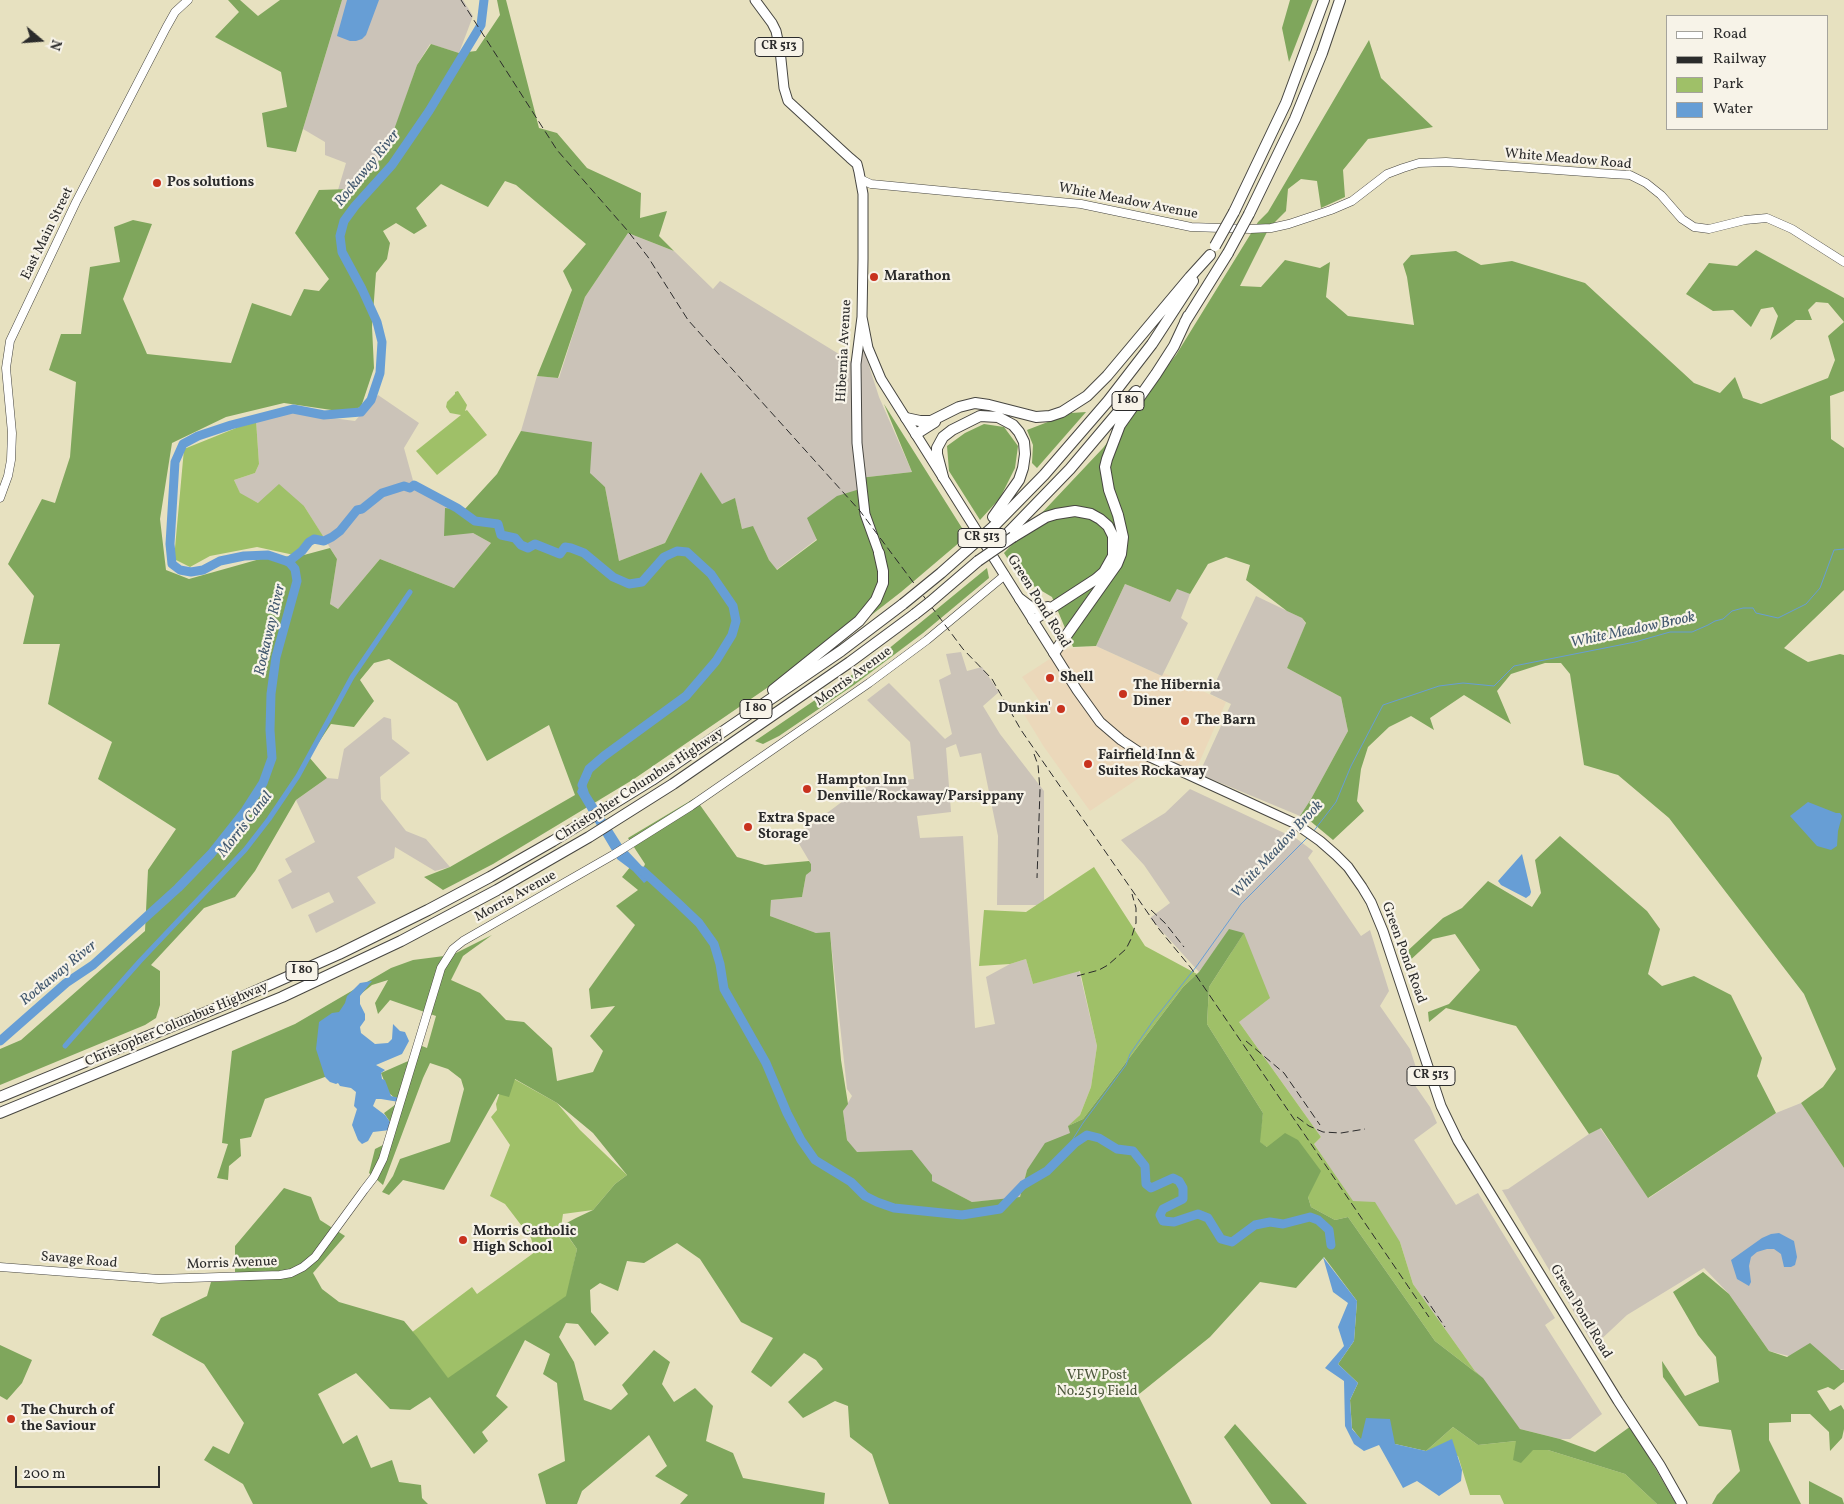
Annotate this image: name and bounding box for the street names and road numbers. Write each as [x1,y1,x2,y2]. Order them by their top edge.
road number: CR 513 [755,38,803,56]
street label: White Meadow Road [1504,146,1632,174]
street label: White Meadow Avenue [1057,180,1199,224]
street label: East Main Street [18,185,78,283]
street label: Hibernia Avenue [834,299,856,403]
road number: I 80 [1112,392,1144,411]
road number: CR 513 [958,528,1006,548]
street label: Green Pond Road [1003,552,1073,652]
street label: Morris Avenue [812,644,896,710]
road number: I 80 [740,700,772,719]
street label: Christopher Columbus Highway [553,725,727,847]
street label: Morris Avenue [472,868,560,926]
street label: Green Pond Road [1377,900,1429,1006]
road number: I 80 [286,961,318,980]
street label: Christopher Columbus Highway [83,979,271,1071]
road number: CR 513 [1407,1066,1455,1086]
street label: Savage Road [40,1249,118,1273]
street label: Morris Avenue [186,1254,278,1274]
street label: Green Pond Road [1545,1262,1615,1362]

